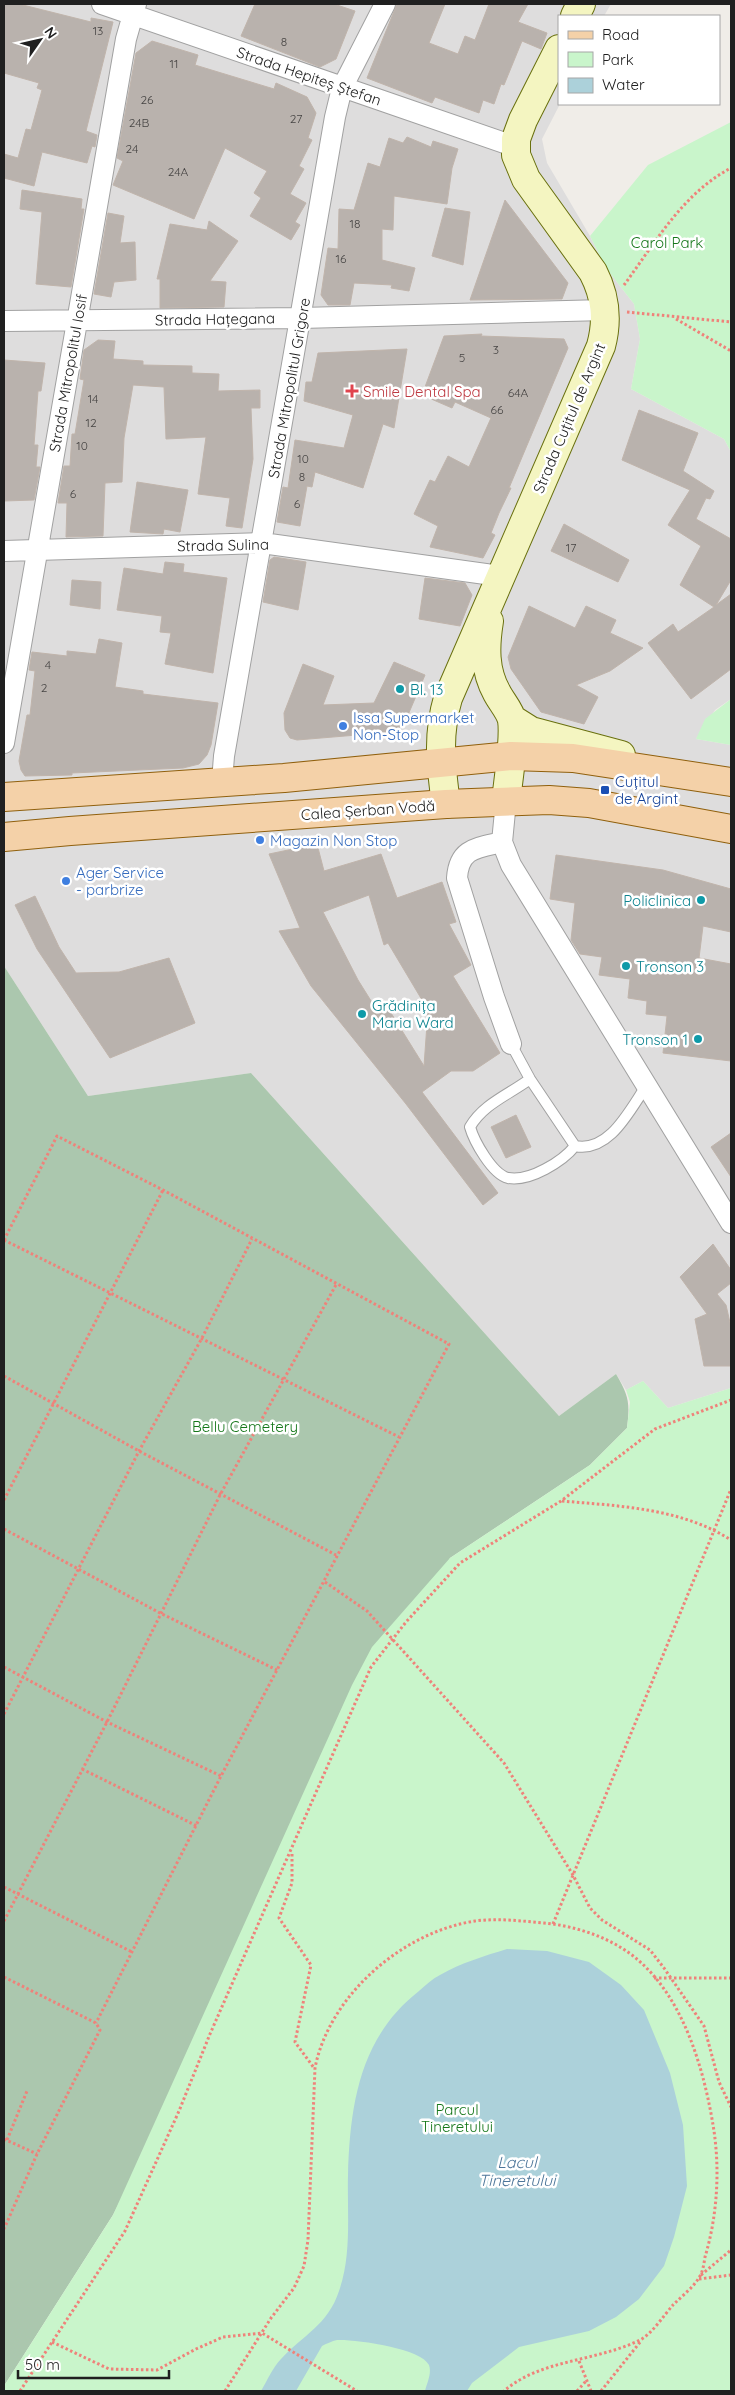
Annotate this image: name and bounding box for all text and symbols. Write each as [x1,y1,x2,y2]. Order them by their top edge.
north arrow [15,15,65,65]
legend [558,15,720,105]
text: N [40,23,61,42]
house number: 13 [93,23,103,38]
text: Road [602,25,639,44]
house number: 8 [281,34,287,49]
street label: Strada Hepiteș Ștefan [234,42,384,110]
text: Park [602,50,634,69]
house number: 11 [170,56,178,71]
text: Water [602,75,645,94]
house number: 26 [140,92,154,107]
house number: 27 [290,111,302,126]
house number: 24B [129,115,149,130]
house number: 24 [126,141,138,156]
house number: 24A [168,164,189,179]
house number: 18 [350,216,360,231]
park label: Carol Park [631,233,703,252]
house number: 16 [336,251,347,266]
street label: Strada Mitropolitul Iosif [45,292,91,453]
street label: Strada Mitropolitul Grigore [264,296,314,480]
street label: Strada Hațegana [155,308,275,330]
street label: Strada Cuțitul de Argint [529,340,609,496]
house number: 3 [493,342,499,357]
house number: 5 [459,350,465,365]
place label: Smile Dental Spa [363,382,481,401]
marker: Smile Dental Spa [345,384,359,398]
house number: 64A [508,385,529,400]
house number: 14 [88,391,98,406]
house number: 66 [491,402,504,417]
house number: 12 [85,415,97,430]
house number: 10 [76,438,88,453]
house number: 10 [297,451,309,466]
house number: 8 [299,469,305,484]
house number: 6 [70,486,77,501]
house number: 6 [294,496,301,511]
street label: Strada Sulina [177,535,269,555]
house number: 17 [566,540,576,555]
house number: 4 [45,657,51,672]
house number: 2 [41,680,48,695]
place label: Bl. 13 [410,680,444,699]
marker: Bl. 13 [394,683,406,695]
place label: Issa Supermarket Non-Stop [353,708,474,744]
marker: Issa Supermarket Non-Stop [337,720,349,732]
place label: Cuțitul de Argint [615,772,678,808]
marker: Cuțitul de Argint [599,784,611,796]
street label: Calea Șerban Vodă [300,796,436,824]
place label: Magazin Non Stop [270,831,397,850]
marker: Magazin Non Stop [254,834,266,846]
place label: Ager Service - parbrize [76,863,164,899]
marker: Ager Service - parbrize [60,875,72,887]
place label: Policlinica [623,891,691,910]
marker: Policlinica [695,894,707,906]
place label: Tronson 3 [636,957,704,976]
marker: Tronson 3 [620,960,632,972]
place label: Grădinița Maria Ward [372,996,454,1032]
marker: Grădinița Maria Ward [356,1008,368,1020]
place label: Tronson 1 [622,1030,688,1049]
marker: Tronson 1 [692,1033,704,1045]
park label: Bellu Cemetery [192,1417,298,1436]
park label: Parcul Tineretului [421,2100,493,2136]
water label: Lacul Tineretului [479,2152,557,2190]
scale bar [18,2348,169,2380]
text: 50 m [25,2355,60,2374]

